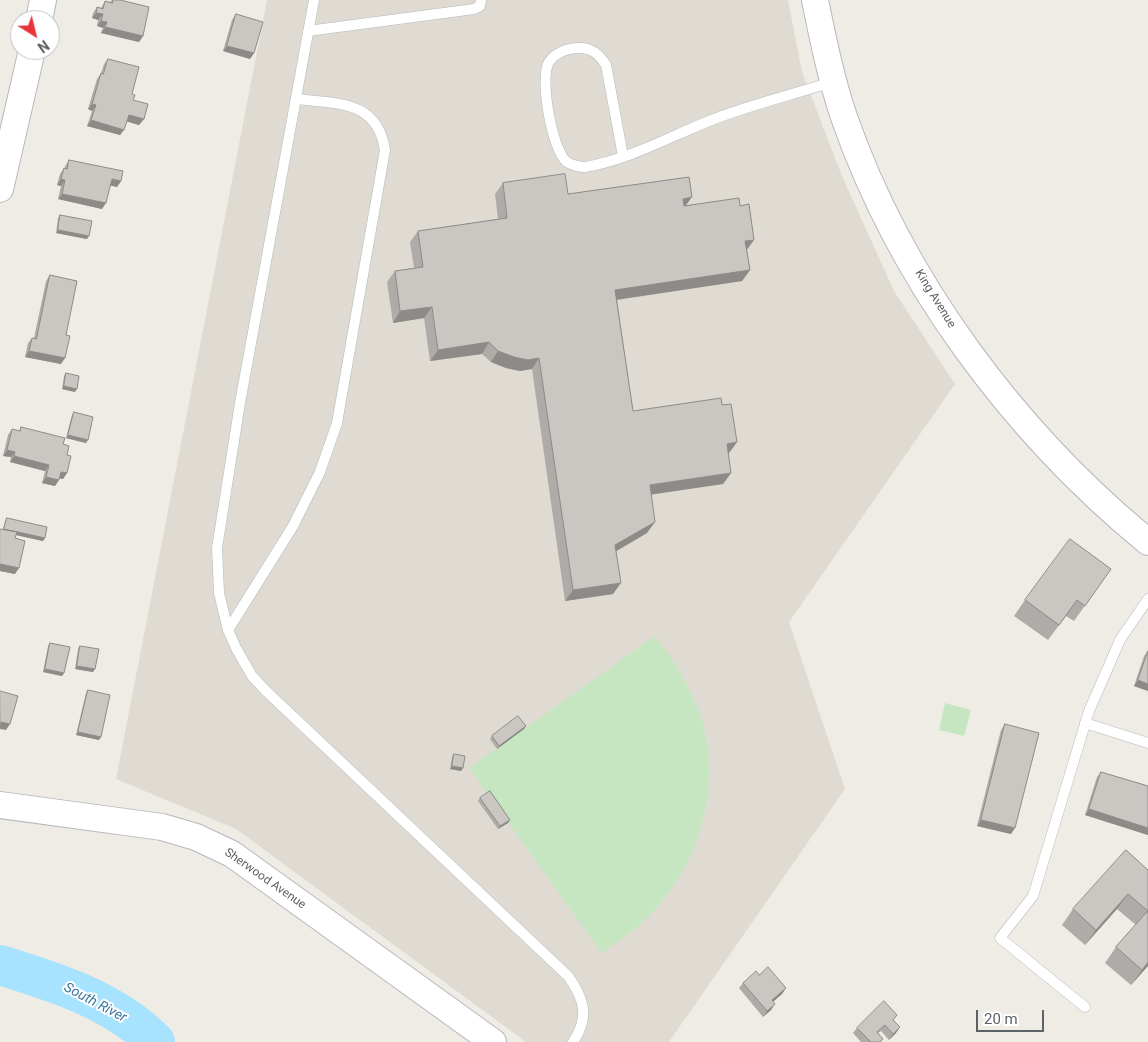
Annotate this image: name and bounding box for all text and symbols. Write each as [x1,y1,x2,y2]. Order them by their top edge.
north arrow [10,10,60,60]
text: N [35,37,52,56]
street label: King Avenue [911,267,959,331]
street label: Sherwood Avenue [222,846,308,912]
water label: South River [61,979,129,1027]
scale bar [978,1000,1046,1032]
text: 20 m [984,1010,1018,1028]

